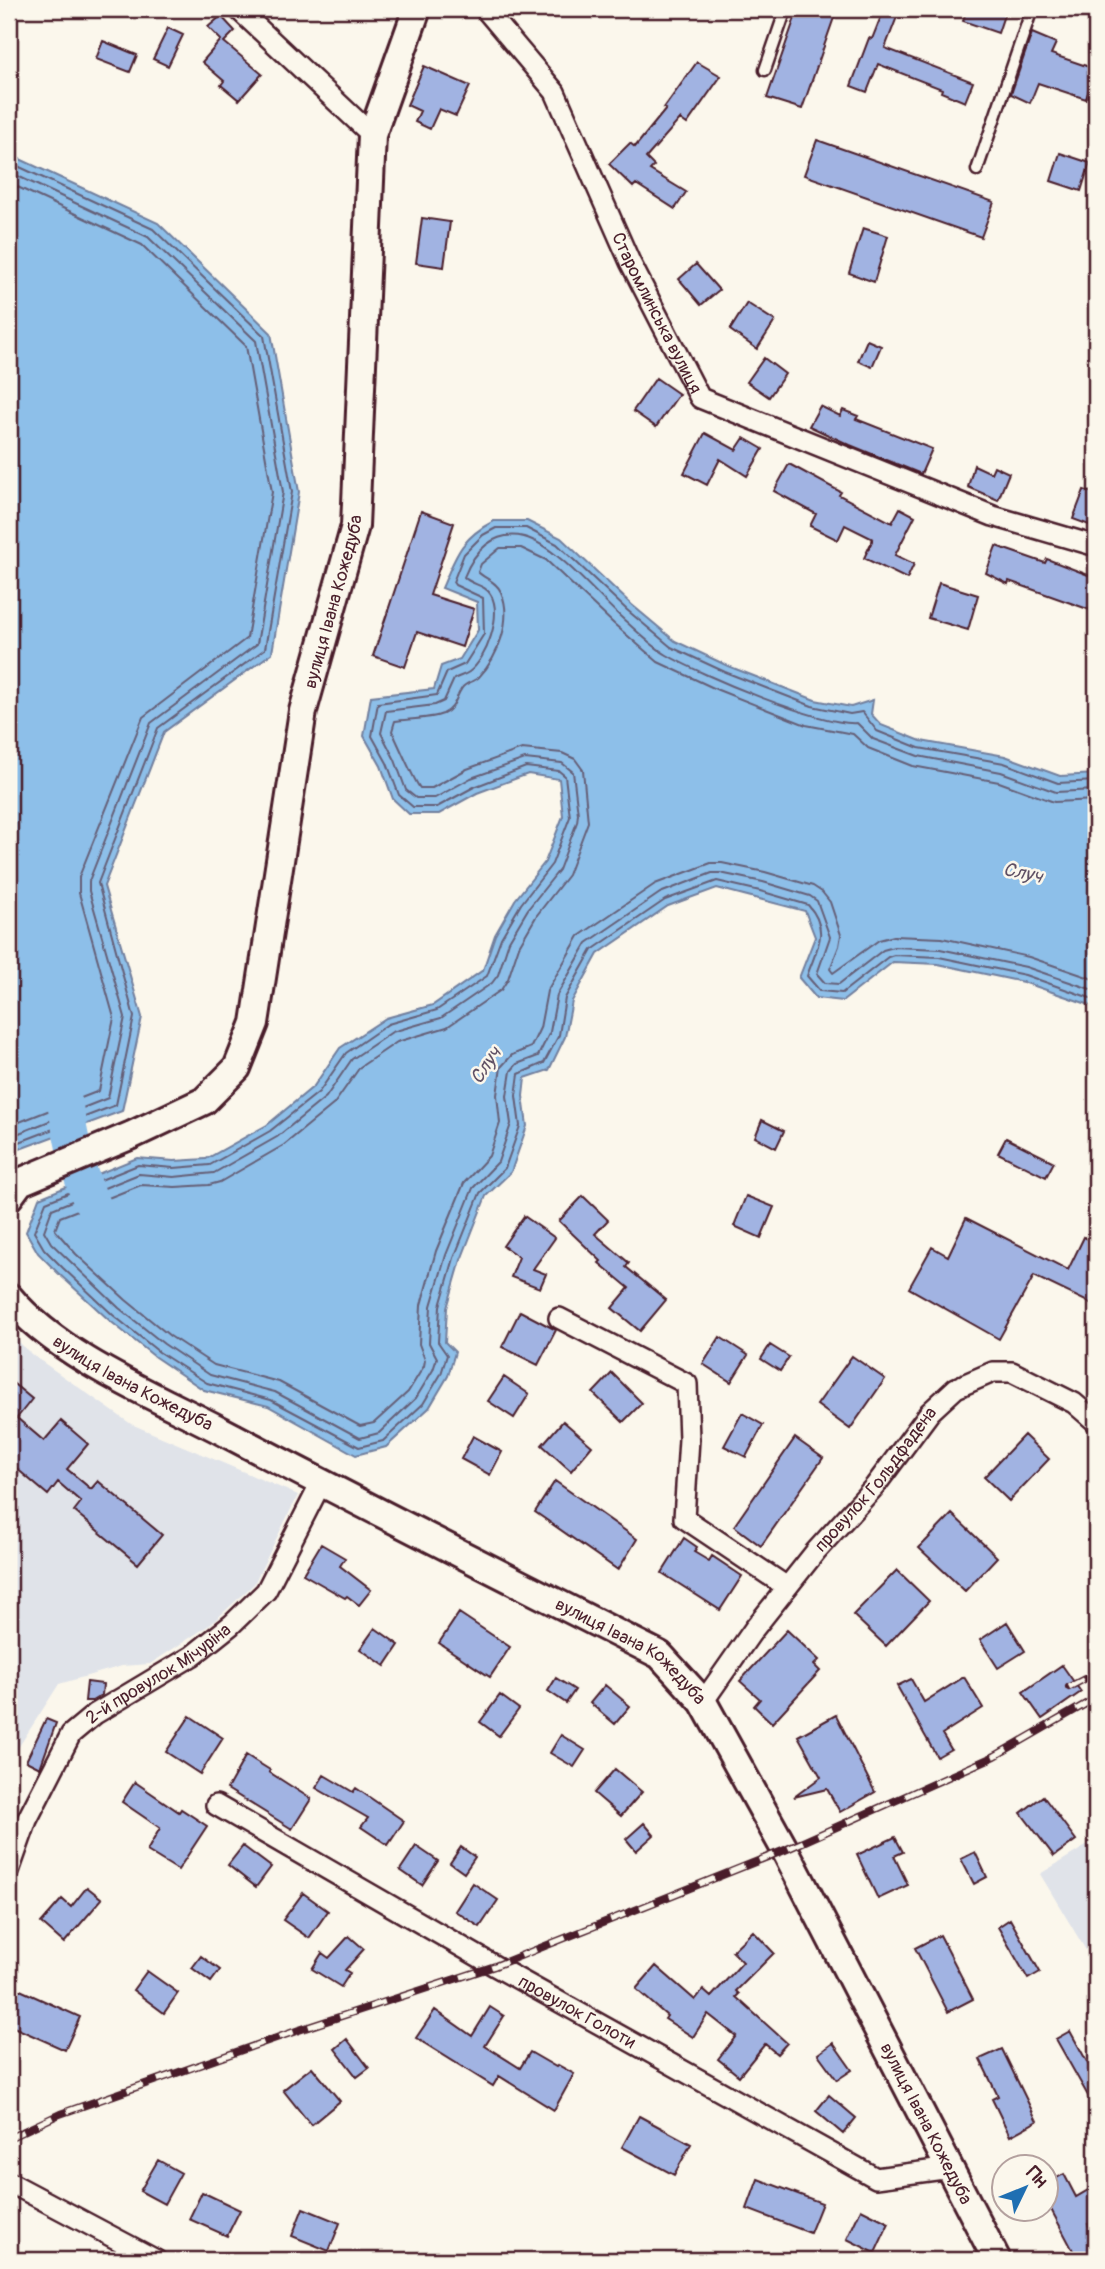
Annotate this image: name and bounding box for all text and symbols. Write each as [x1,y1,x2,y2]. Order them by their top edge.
street label: Старомлинська вулиця [606,229,707,398]
street label: вулиця Івана Кожедуба [299,515,367,691]
water label: Случ [1001,857,1046,889]
water label: Случ [465,1041,508,1089]
street label: вулиця Івана Кожедуба [48,1330,217,1436]
street label: провулок Гольдфадена [810,1402,942,1557]
street label: вулиця Івана Кожедуба [551,1593,711,1710]
street label: 2-й провулок Мічуріна [81,1619,236,1729]
street label: провулок Голоти [514,1970,639,2054]
street label: вулиця Івана Кожедуба [875,2039,977,2208]
north arrow [990,2154,1060,2224]
text: Пн [1021,2161,1053,2193]

